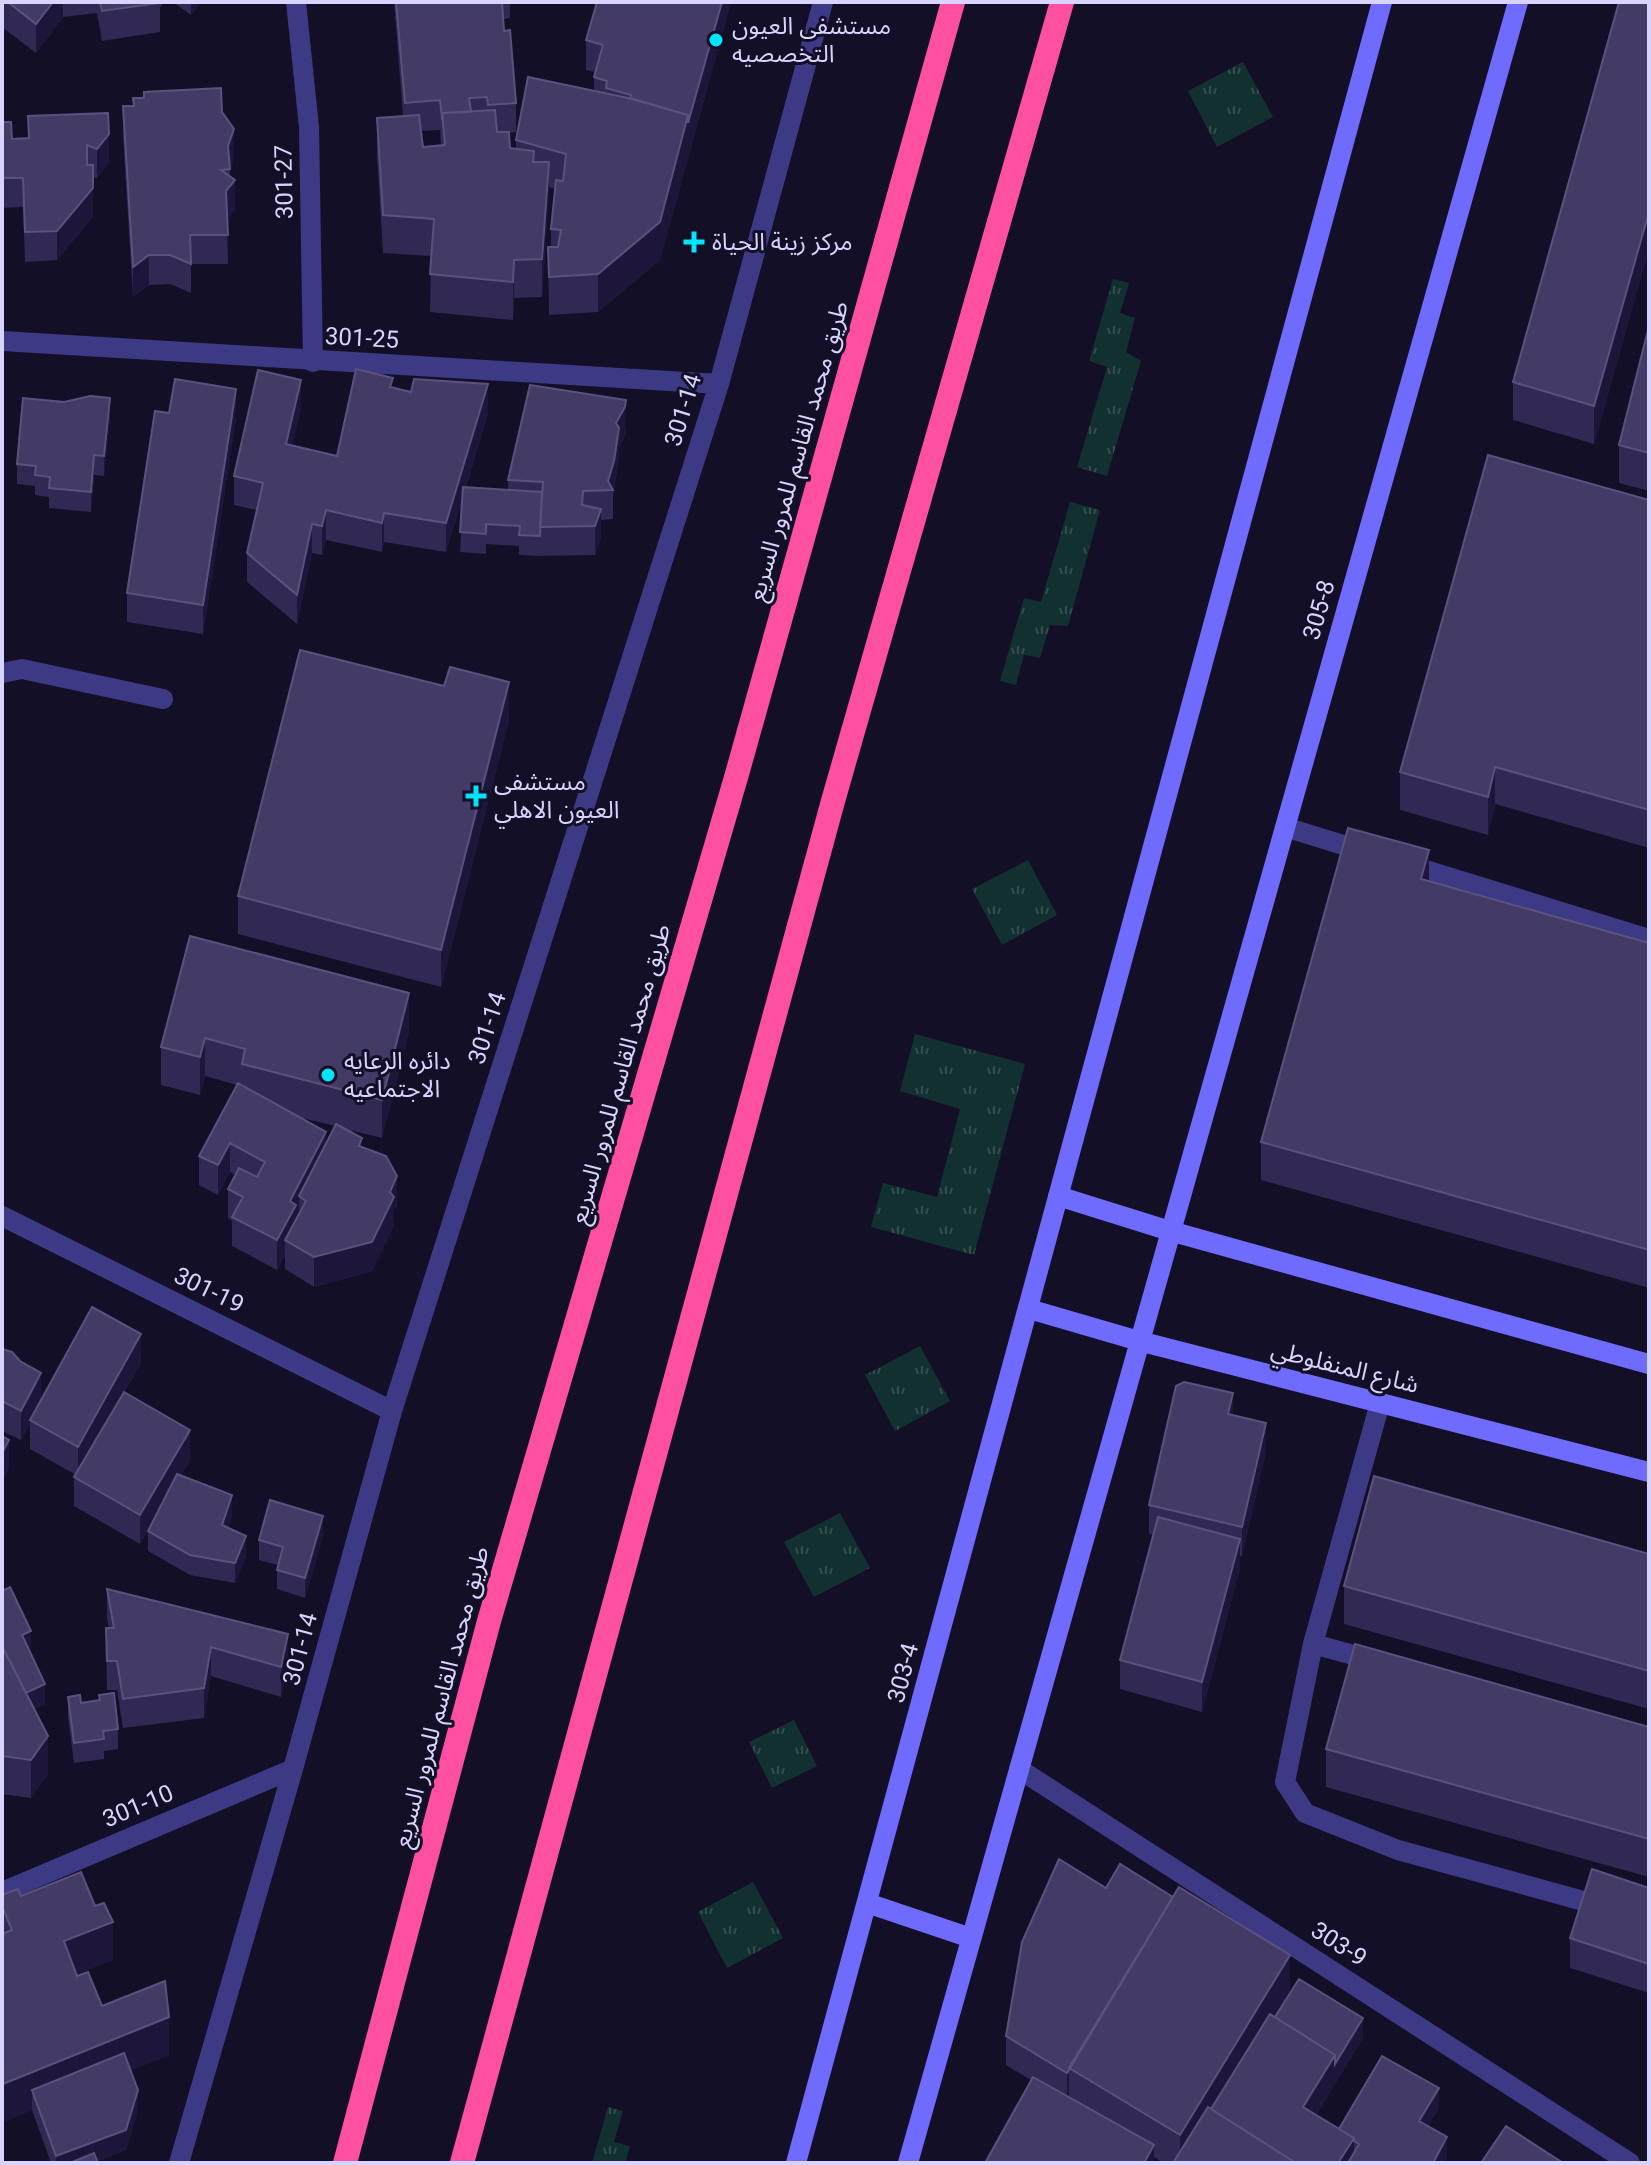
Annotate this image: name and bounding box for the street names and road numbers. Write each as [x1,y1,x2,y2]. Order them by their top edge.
street label: 301-27 [269,145,299,219]
street label: طريق محمد القاسم للمرور السريع [742,298,857,605]
street label: 301-25 [324,322,400,354]
street label: 301-14 [659,370,707,450]
street label: 305-8 [1297,577,1341,643]
street label: طريق محمد القاسم للمرور السريع [564,921,679,1228]
street label: 301-14 [462,988,512,1068]
street label: 301-19 [170,1261,248,1319]
street label: شارع المنفلوطي [1267,1335,1422,1403]
street label: طريق محمد القاسم للمرور السريع [387,1543,498,1851]
street label: 301-14 [277,1610,323,1688]
street label: 303-4 [882,1640,924,1706]
street label: 301-10 [98,1779,178,1833]
street label: 303-9 [1306,1916,1372,1972]

